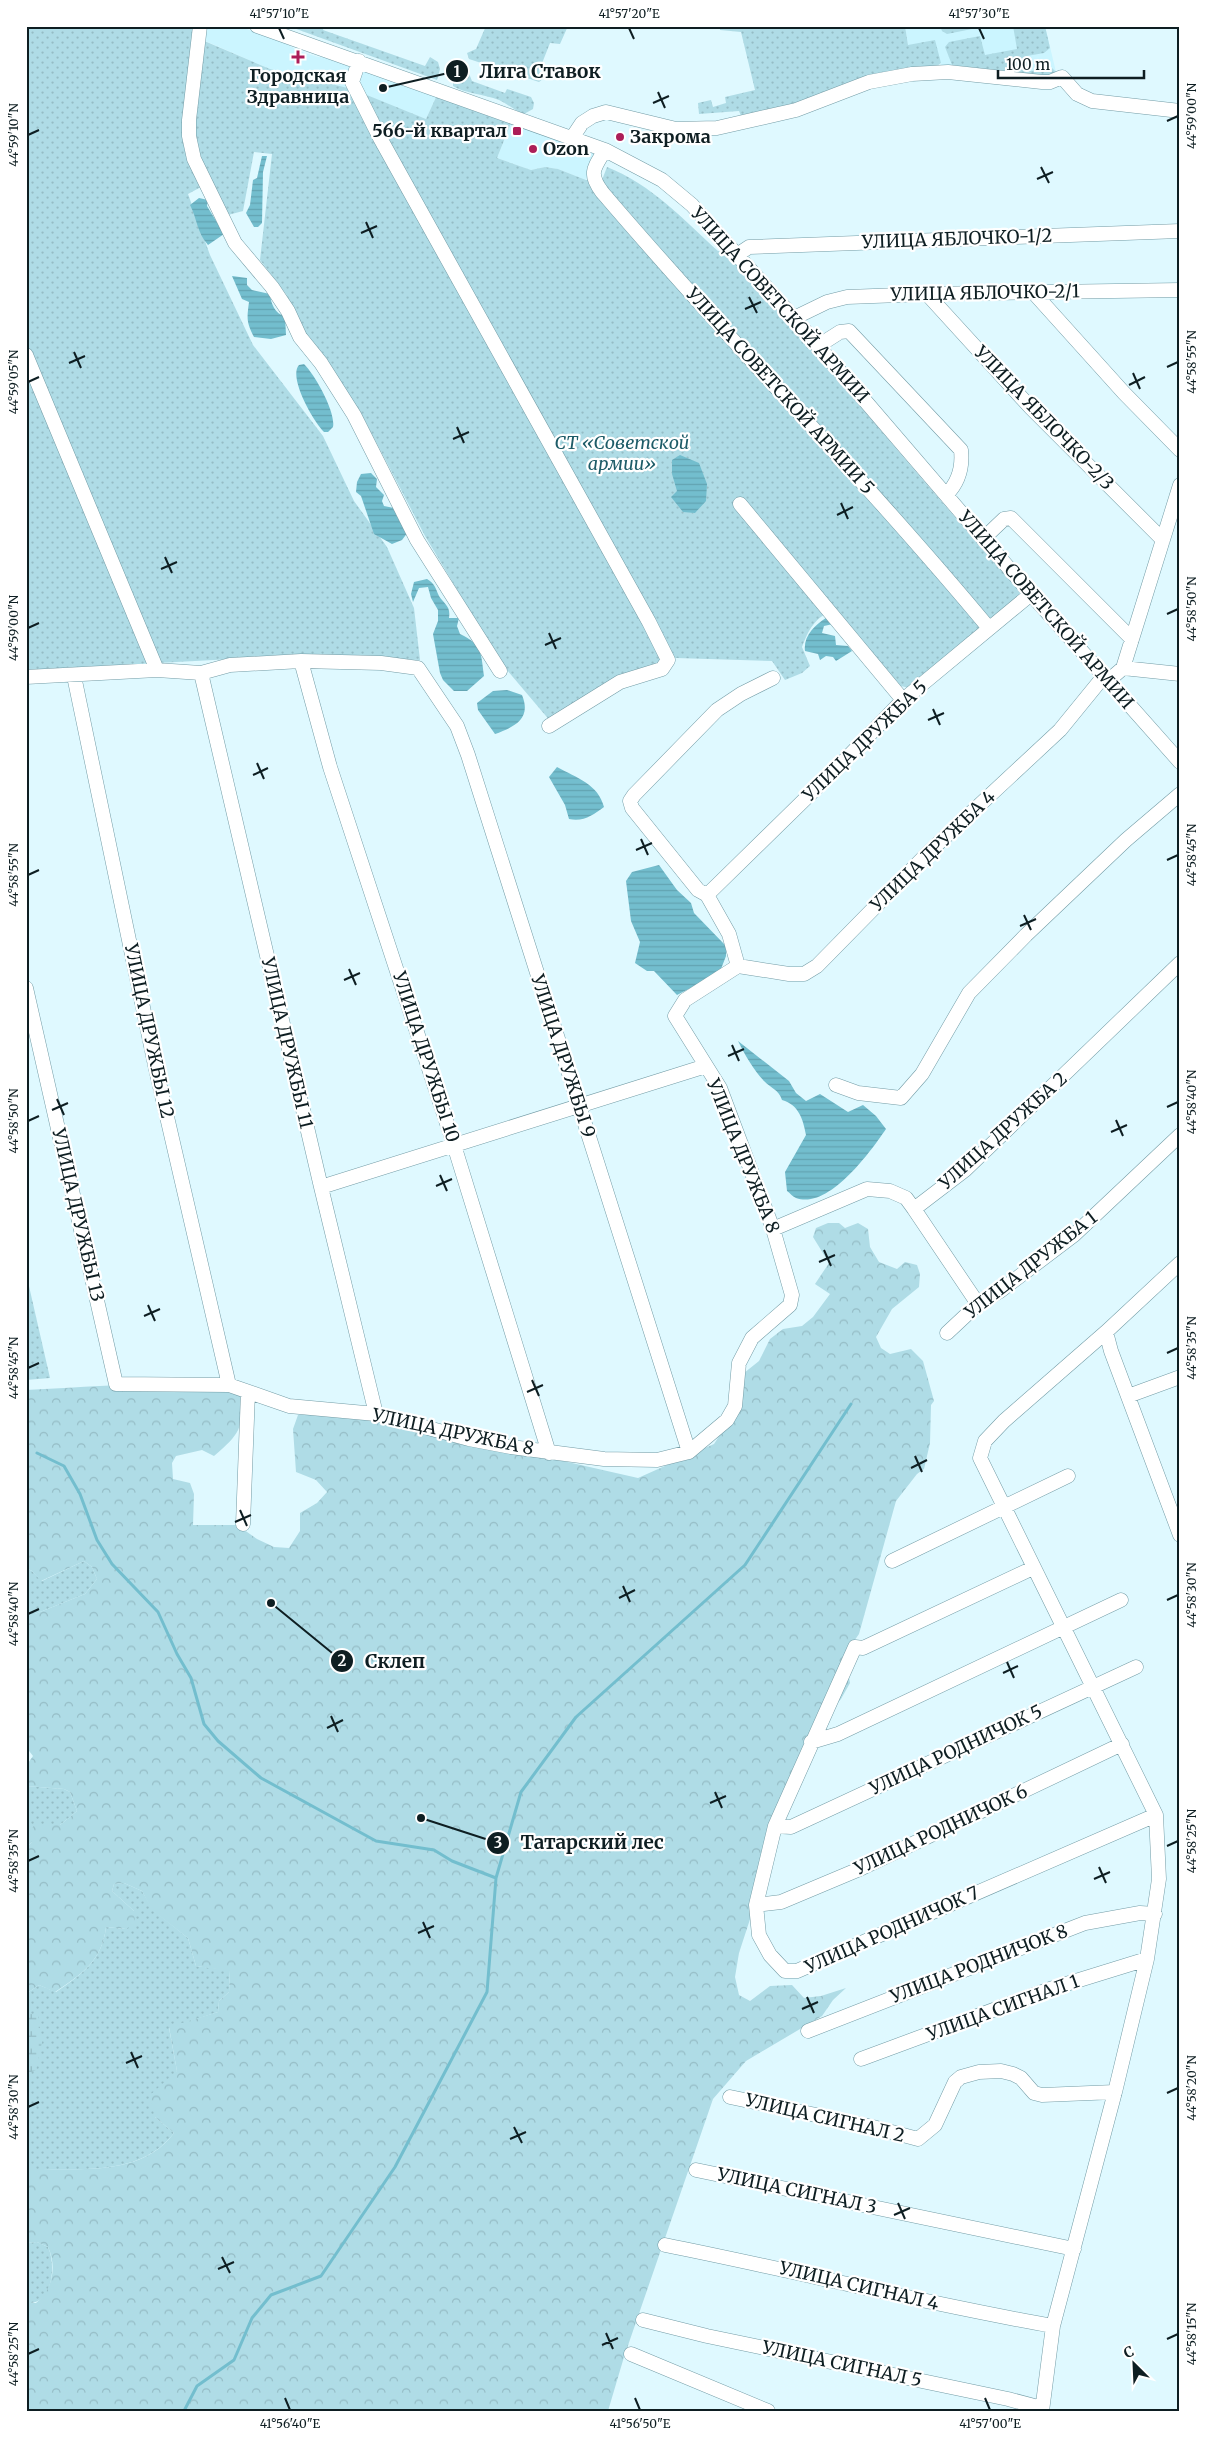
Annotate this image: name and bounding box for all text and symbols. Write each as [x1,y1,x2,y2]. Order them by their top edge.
text: 41°57'10"E [249,6,309,21]
text: 41°57'20"E [598,6,660,21]
text: 41°57'30"E [949,6,1010,21]
scale bar [998,48,1145,80]
marker: Городская Здравница [292,51,304,63]
callout: Лига Ставок [445,54,611,88]
text: 100 m [1006,55,1050,74]
text: Лига Ставок [479,59,601,83]
text: 1 [454,62,461,81]
place label: Городская Здравница [247,64,349,108]
text: 44°59'00"N [1184,82,1199,149]
text: 44°59'10"N [6,103,21,167]
place label: 566-й квартал [372,119,507,142]
marker: 566-й квартал [511,125,523,137]
place label: Закрома [630,125,711,148]
marker: Закрома [614,131,626,143]
place label: Ozon [543,137,589,160]
marker: Ozon [527,143,539,155]
street label: УЛИЦА СОВЕТСКОЙ АРМИИ [686,201,874,407]
street label: УЛИЦА ЯБЛОЧКО-1/2 [860,224,1053,253]
street label: УЛИЦА ЯБЛОЧКО-2/1 [889,279,1080,306]
street label: УЛИЦА СОВЕТСКОЙ АРМИИ 5 [681,282,879,499]
text: 44°58'55"N [1184,329,1199,394]
street label: УЛИЦА ЯБЛОЧКО-2/3 [969,340,1119,495]
text: 44°59'05"N [6,349,21,414]
park label: СТ «Советской армии» [555,431,689,475]
street label: УЛИЦА СОВЕТСКОЙ АРМИИ [953,505,1139,714]
text: 44°58'50"N [1184,576,1199,642]
text: 44°59'00"N [6,594,21,661]
street label: УЛИЦА ДРУЖБА 5 [797,675,932,807]
street label: УЛИЦА ДРУЖБА 4 [865,785,1000,917]
text: 44°58'45"N [1184,823,1199,886]
text: 44°58'55"N [6,842,21,907]
street label: УЛИЦА ДРУЖБЫ 12 [120,940,179,1120]
street label: УЛИЦА ДРУЖБЫ 11 [256,954,318,1131]
street label: УЛИЦА ДРУЖБЫ 10 [388,968,465,1145]
street label: УЛИЦА ДРУЖБЫ 9 [526,970,601,1140]
street label: УЛИЦА ДРУЖБА 2 [933,1067,1071,1195]
text: 44°58'40"N [1184,1069,1199,1134]
street label: УЛИЦА ДРУЖБА 8 [702,1074,785,1236]
text: 44°58'50"N [6,1088,21,1154]
street label: УЛИЦА ДРУЖБЫ 13 [47,1125,110,1304]
street label: УЛИЦА ДРУЖБА 1 [959,1206,1102,1324]
text: 44°58'35"N [1184,1315,1199,1380]
text: 44°58'45"N [6,1336,21,1399]
street label: УЛИЦА ДРУЖБА 8 [369,1403,536,1460]
text: 44°58'30"N [1184,1562,1199,1628]
text: 44°58'40"N [6,1581,21,1646]
callout: Склеп [329,1644,435,1678]
text: Склеп [365,1649,425,1673]
text: 2 [338,1651,347,1670]
street label: УЛИЦА РОДНИЧОК 5 [865,1699,1046,1800]
street label: УЛИЦА РОДНИЧОК 6 [850,1779,1031,1880]
text: 44°58'25"N [1184,1808,1199,1873]
callout: Татарский лес [486,1826,674,1860]
text: 44°58'35"N [6,1828,21,1893]
text: Татарский лес [520,1830,664,1854]
text: 3 [494,1833,502,1852]
street label: УЛИЦА РОДНИЧОК 7 [800,1881,982,1979]
street label: УЛИЦА РОДНИЧОК 8 [886,1919,1071,2008]
street label: УЛИЦА СИГНАЛ 1 [923,1969,1082,2046]
text: 44°58'20"N [1184,2055,1199,2121]
text: 44°58'30"N [6,2074,21,2140]
street label: УЛИЦА СИГНАЛ 2 [742,2088,907,2147]
street label: УЛИЦА СИГНАЛ 3 [714,2162,879,2219]
street label: УЛИЦА СИГНАЛ 4 [776,2256,941,2315]
text: 44°58'15"N [1184,2302,1199,2365]
text: 44°58'25"N [6,2321,21,2386]
street label: УЛИЦА СИГНАЛ 5 [759,2335,924,2392]
north arrow [1108,2340,1158,2390]
text: С [1121,2342,1137,2362]
text: 41°56'40"E [260,2416,321,2431]
text: 41°56'50"E [610,2416,671,2431]
text: 41°57'00"E [959,2416,1021,2431]

